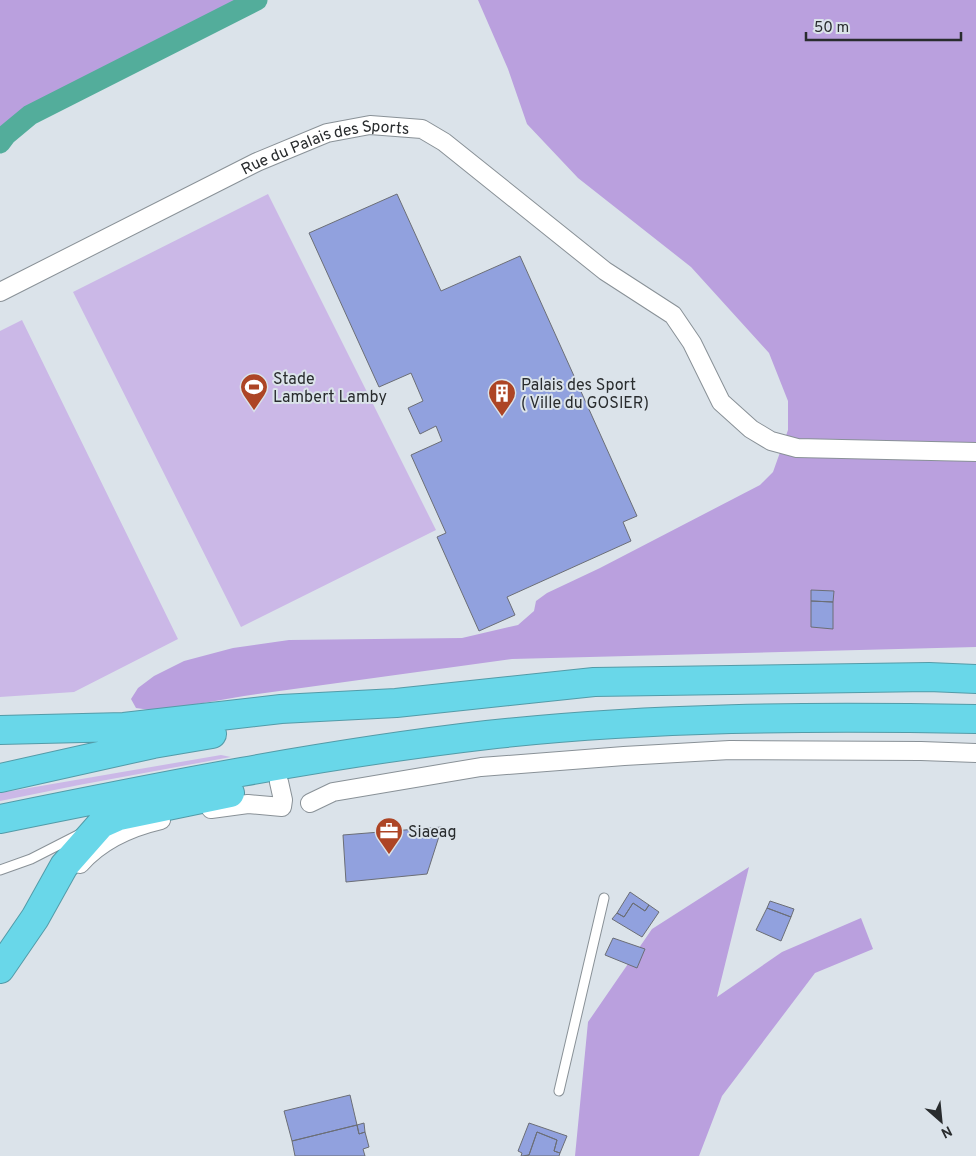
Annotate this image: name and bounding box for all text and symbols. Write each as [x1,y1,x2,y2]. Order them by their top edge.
scale bar [806,10,961,42]
text: 50 m [814,19,849,38]
street label: Rue du Palais des Sports [238,117,410,180]
place label: Stade Lambert Lamby [273,370,387,408]
sports icon: Stade Lambert Lamby [239,372,269,411]
place label: Palais des Sport ( Ville du GOSIER) [521,376,649,414]
building icon: Palais des Sport ( Ville du GOSIER) [487,378,517,417]
office icon: Siaeag [374,816,404,855]
place label: Siaeag [408,823,457,843]
north arrow [916,1096,966,1146]
text: N [938,1121,955,1141]

